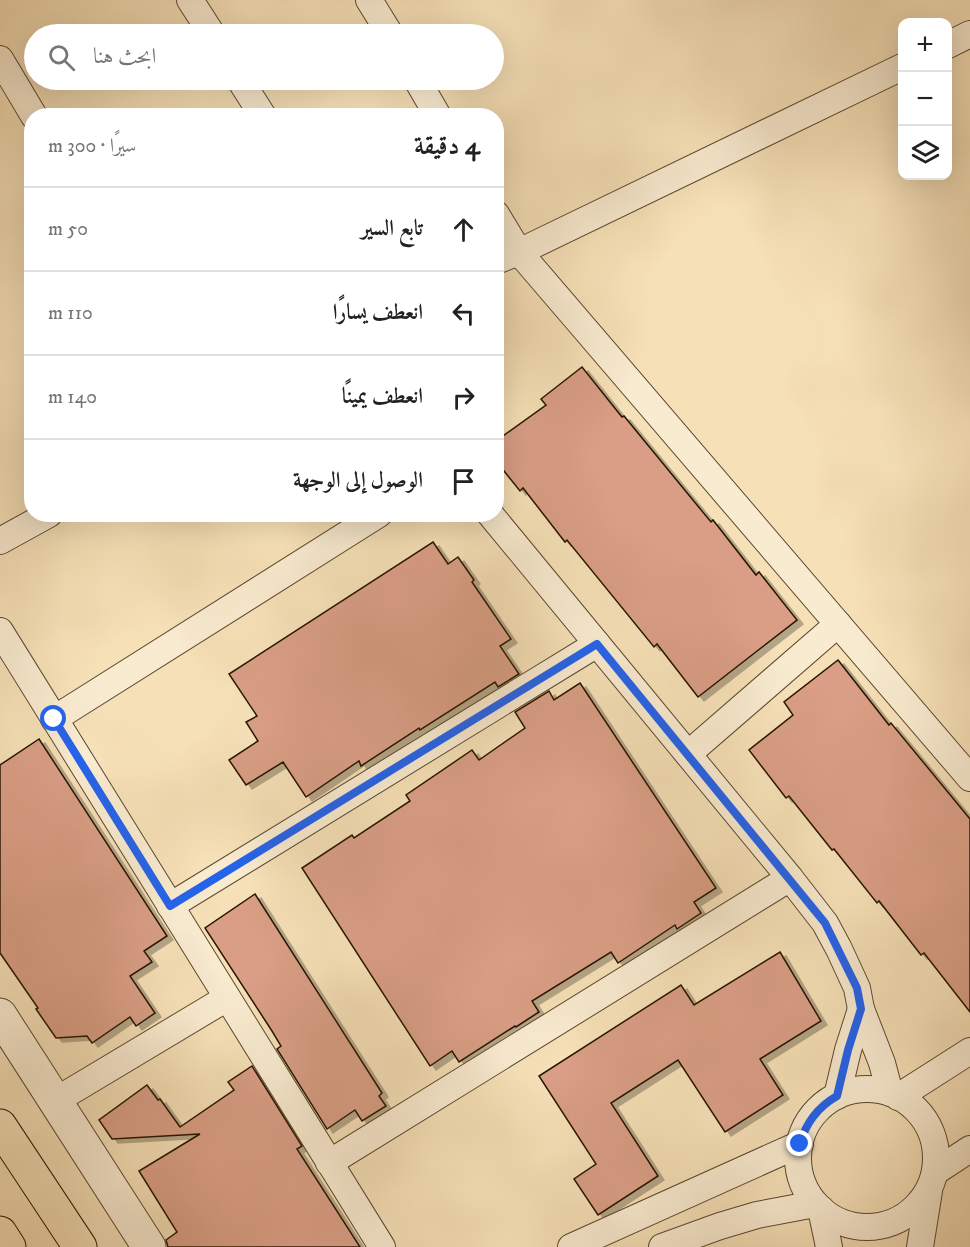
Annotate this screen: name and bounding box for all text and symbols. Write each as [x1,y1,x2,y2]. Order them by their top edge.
map controls [898,18,952,180]
button: + [898,18,952,72]
search box [24,24,504,90]
icon: search [45,41,78,74]
text: ابحث هنا [93,43,156,70]
button: − [898,72,952,126]
button: layers [898,126,952,180]
text: 4 دقيقة [414,130,480,163]
text: سيرًا · 300 m [48,134,136,159]
icon: ahead [447,213,480,246]
text: تابع السير [361,215,423,242]
text: 50 m [48,217,88,242]
icon: left [447,297,480,330]
text: انعطف يسارًا [333,299,423,326]
text: 110 m [48,301,93,326]
icon: right [447,381,480,414]
text: انعطف يمينًا [342,383,423,410]
text: 140 m [48,385,97,410]
icon: arrive [447,465,480,498]
text: الوصول إلى الوجهة [293,467,423,494]
route start [40,705,66,731]
route end [786,1130,812,1156]

